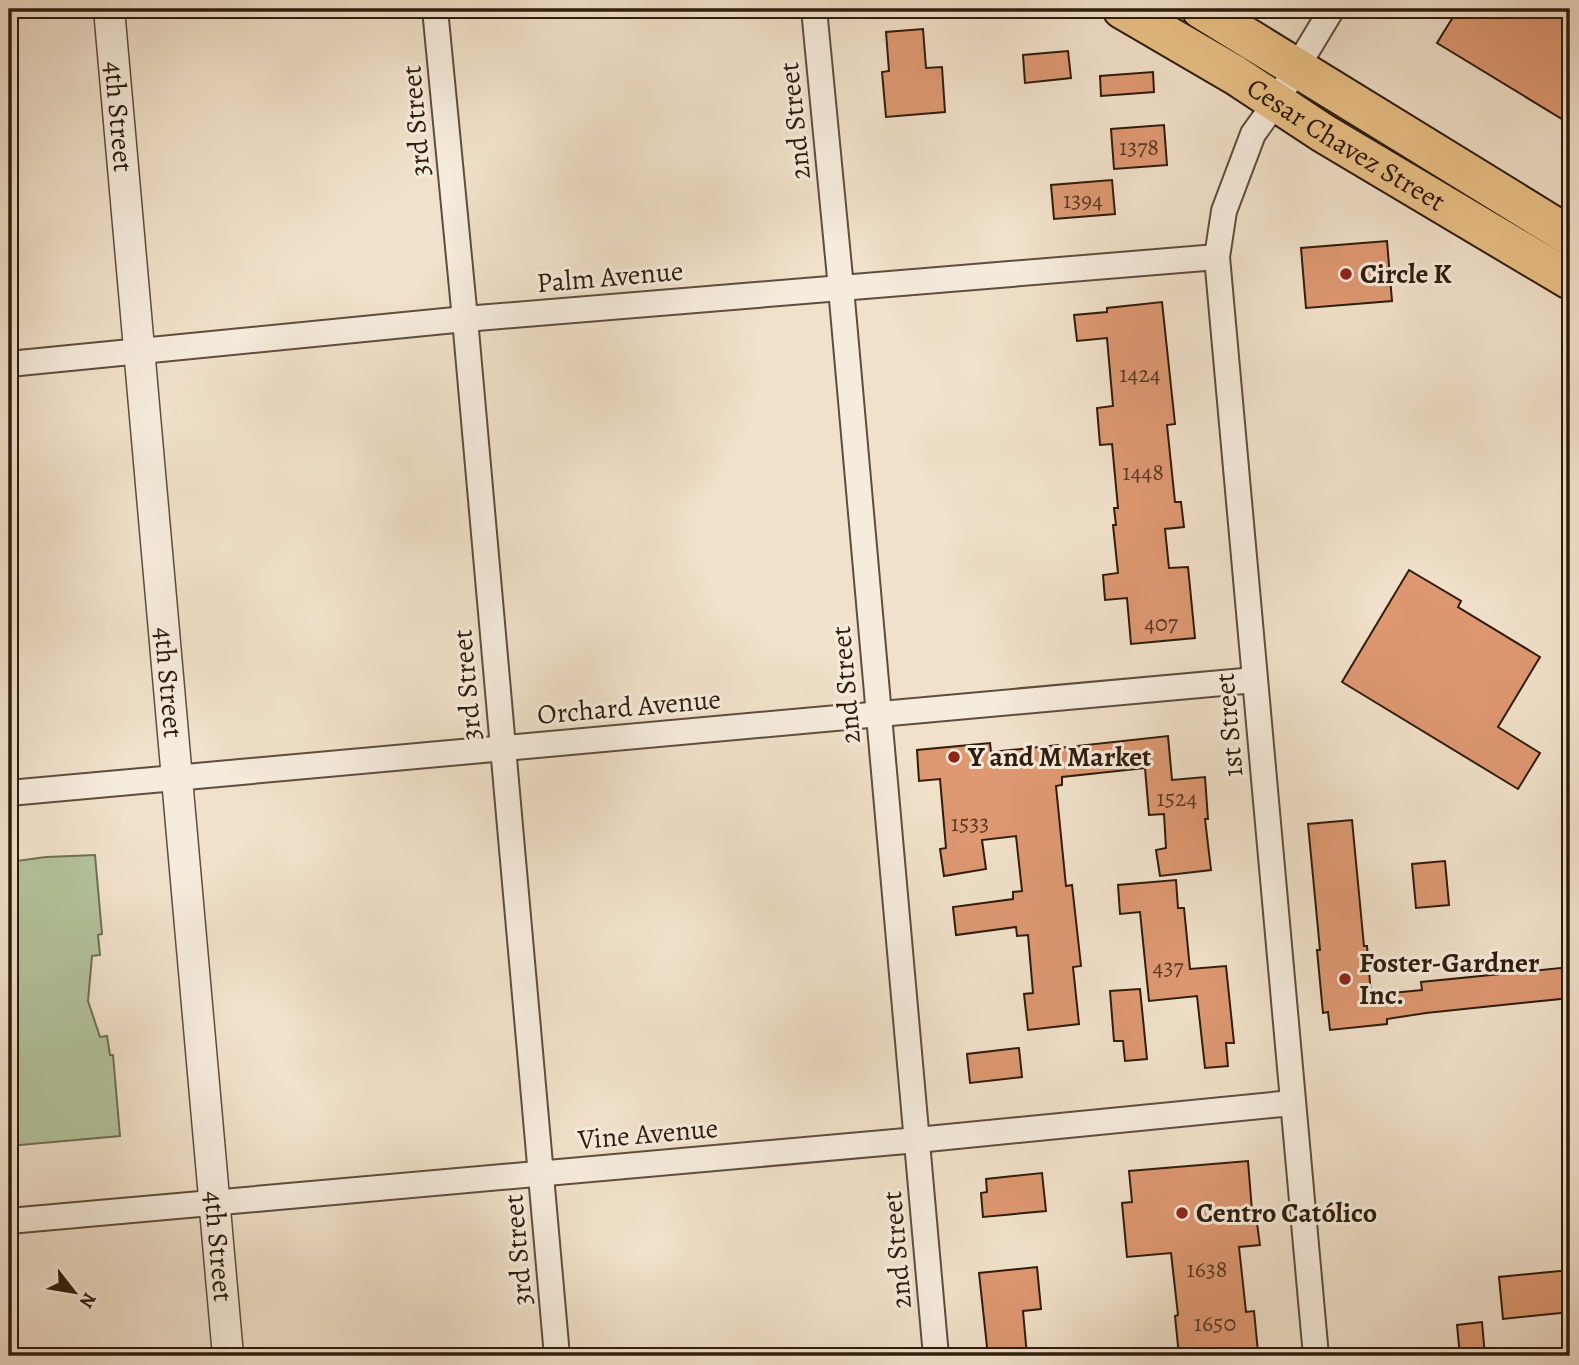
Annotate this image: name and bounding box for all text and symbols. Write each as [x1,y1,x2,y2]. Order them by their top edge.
street label: 4th Street [95,59,142,174]
street label: 2nd Street [770,60,820,182]
street label: 3rd Street [392,64,440,178]
street label: Cesar Chavez Street [1239,69,1452,221]
house number: 1378 [1119,131,1159,163]
house number: 1394 [1063,184,1103,216]
street label: Palm Avenue [535,252,685,302]
place label: Circle K [1360,255,1452,293]
marker: Circle K [1338,266,1354,282]
house number: 1424 [1119,358,1161,390]
house number: 1448 [1122,456,1164,488]
house number: 407 [1144,607,1179,639]
street label: 4th Street [145,625,192,739]
street label: 2nd Street [822,625,870,745]
street label: 3rd Street [443,628,491,742]
street label: 1st Street [1206,671,1252,779]
street label: Orchard Avenue [536,680,722,734]
place label: Y and M Market [967,738,1151,776]
marker: Y and M Market [946,749,962,765]
house number: 1524 [1157,782,1198,814]
house number: 1533 [951,807,989,839]
place label: Foster-Gardner Inc. [1359,944,1540,1014]
house number: 437 [1153,951,1184,983]
marker: Foster-Gardner Inc. [1337,971,1353,987]
street label: Vine Avenue [575,1109,720,1159]
street label: 4th Street [194,1189,242,1303]
street label: 2nd Street [873,1190,921,1310]
street label: 3rd Street [494,1193,542,1307]
place label: Centro Católico [1196,1194,1377,1232]
marker: Centro Católico [1174,1205,1190,1221]
house number: 1638 [1187,1253,1227,1285]
north arrow [38,1256,108,1326]
text: N [73,1288,102,1313]
house number: 1650 [1194,1307,1236,1339]

